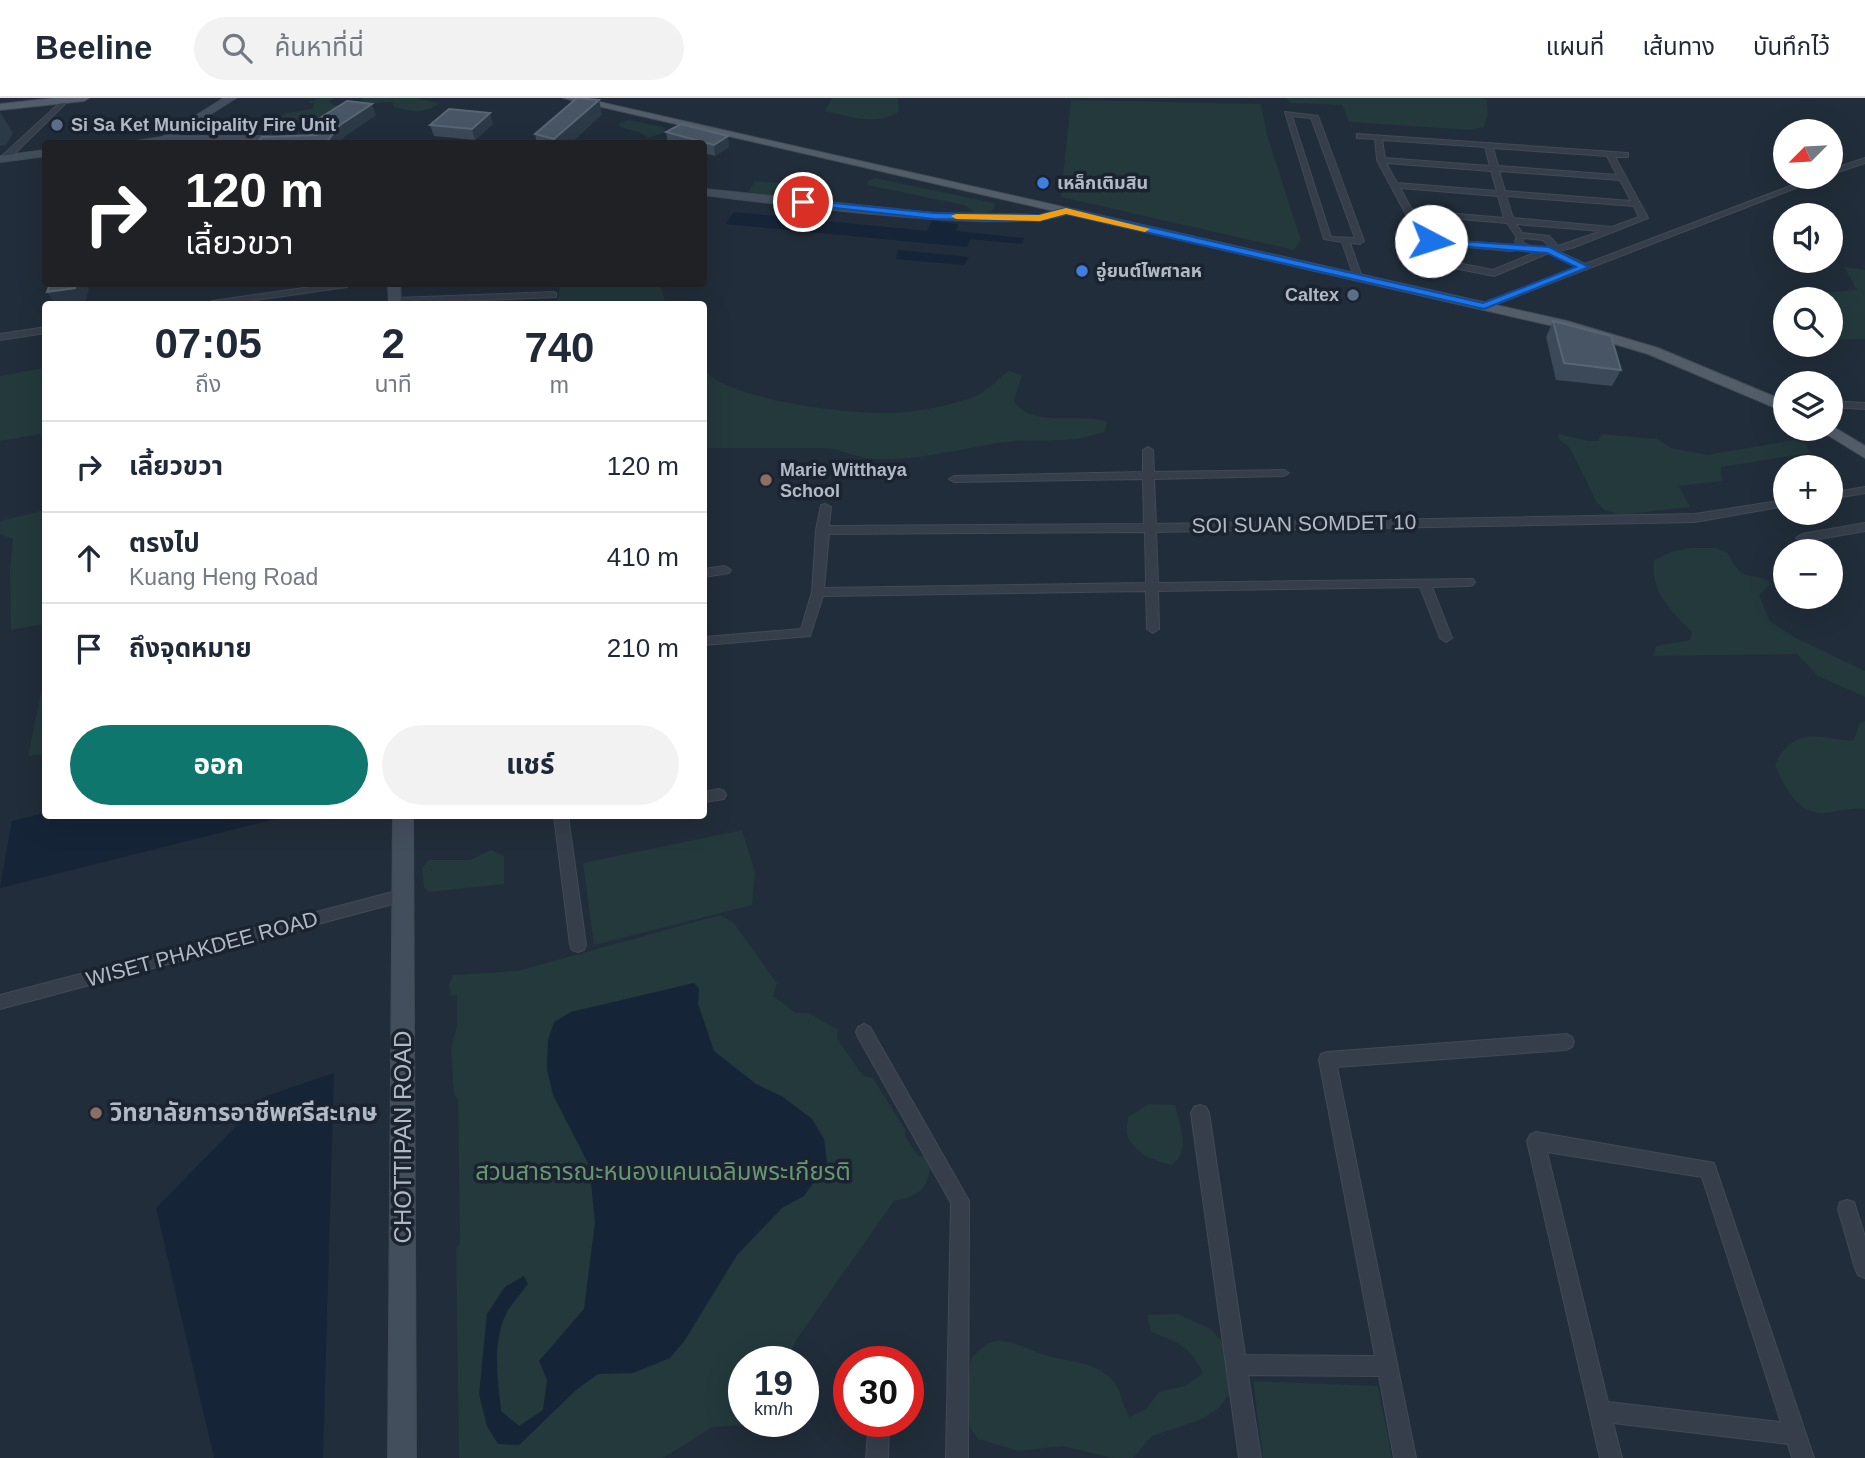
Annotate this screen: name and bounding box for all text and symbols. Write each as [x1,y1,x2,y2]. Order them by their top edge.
search box [194,17,684,80]
text: Beeline [35,29,152,66]
icon: search [218,29,256,67]
text: ค้นหาที่นี่ [274,32,364,62]
text: แผนที่ [1546,33,1604,60]
text: เส้นทาง [1642,33,1715,60]
text: บันทึกไว้ [1753,33,1830,60]
place label: Si Sa Ket Municipality Fire Unit [71,115,336,135]
marker: Si Sa Ket Municipality Fire Unit [49,117,65,133]
north arrow [1773,119,1843,189]
map controls [1773,119,1843,609]
text: 120 m [185,163,324,217]
icon: right [70,168,161,259]
pin [773,172,833,232]
place label: เหล็กเติมสิน [1057,173,1148,193]
marker: เหล็กเติมสิน [1035,175,1051,191]
icon: arrive [784,183,822,221]
button: sound [1773,203,1843,273]
position arrow [1394,204,1468,278]
text: เลี้ยวขวา [185,225,293,261]
place label: อู่ยนต์ไพศาลห [1096,261,1202,282]
marker: อู่ยนต์ไพศาลห [1074,263,1090,279]
place label: Caltex [1285,285,1339,305]
marker: Caltex [1345,287,1361,303]
button: search [1773,287,1843,357]
text: 07:05 [155,320,262,367]
text: 2 [381,320,405,367]
text: 740 [524,324,594,371]
text: ถึง [195,371,221,397]
text: นาที [374,371,412,397]
button: layers [1773,371,1843,441]
text: m [550,372,569,398]
icon: right [70,448,108,486]
text: เลี้ยวขวา [129,451,223,481]
text: 120 m [607,451,679,481]
button: + [1773,455,1843,525]
place label: Marie Witthaya School [780,460,908,501]
marker: Marie Witthaya School [758,472,774,488]
street label: SOI SUAN SOMDET 10 [1191,510,1417,537]
text: ตรงไป [129,528,200,558]
icon: ahead [70,539,108,577]
button: − [1773,539,1843,609]
text: 410 m [607,542,679,572]
text: Kuang Heng Road [129,564,318,590]
icon: arrive [70,630,108,668]
text: ถึงจุดหมาย [129,633,252,663]
text: 210 m [607,633,679,663]
button: ออก [70,725,368,805]
button: แชร์ [382,725,679,805]
street label: WISET PHAKDEE ROAD [84,907,320,991]
street label: CHOTTIPAN ROAD [389,1031,416,1243]
place label: วิทยาลัยการอาชีพศรีสะเกษ [110,1099,377,1126]
marker: วิทยาลัยการอาชีพศรีสะเกษ [88,1105,104,1121]
park label: สวนสาธารณะหนองแคนเฉลิมพระเกียรติ [475,1158,851,1185]
speed limit sign: 30 [833,1346,924,1437]
text: 19 [754,1363,793,1402]
text: km/h [754,1399,793,1419]

